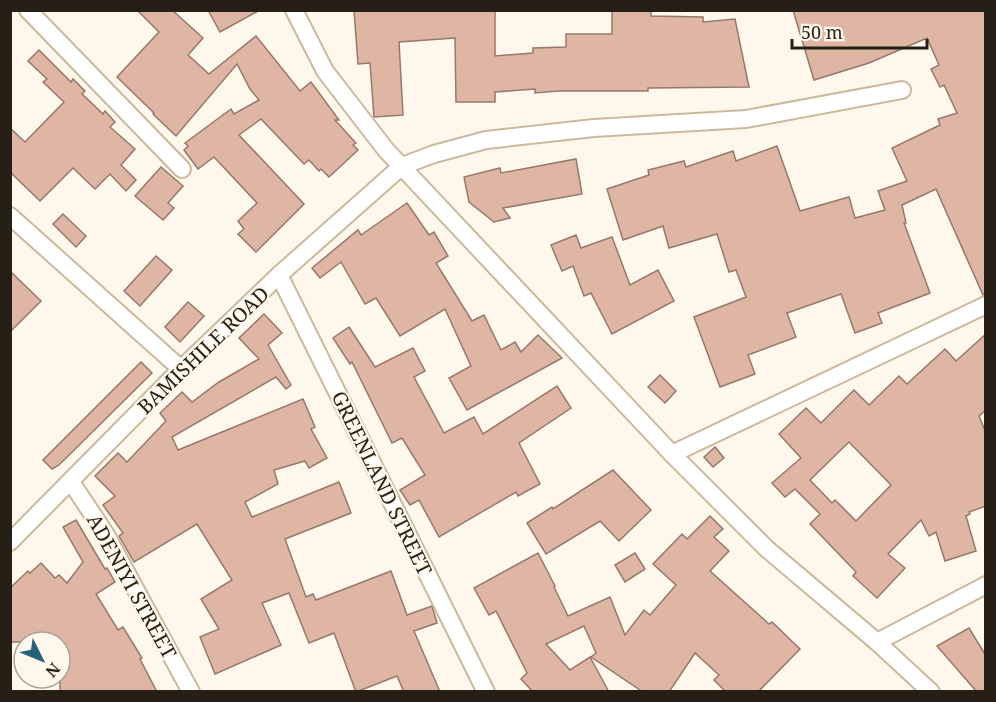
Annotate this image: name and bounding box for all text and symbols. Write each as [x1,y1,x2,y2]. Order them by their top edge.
scale bar [792,12,927,50]
text: 50 m [801,20,843,44]
street label: BAMISHILE ROAD [131,280,275,420]
street label: GREENLAND STREET [326,386,438,580]
street label: ADENIYI STREET [81,509,183,663]
north arrow [12,630,72,690]
text: N [40,658,65,683]

